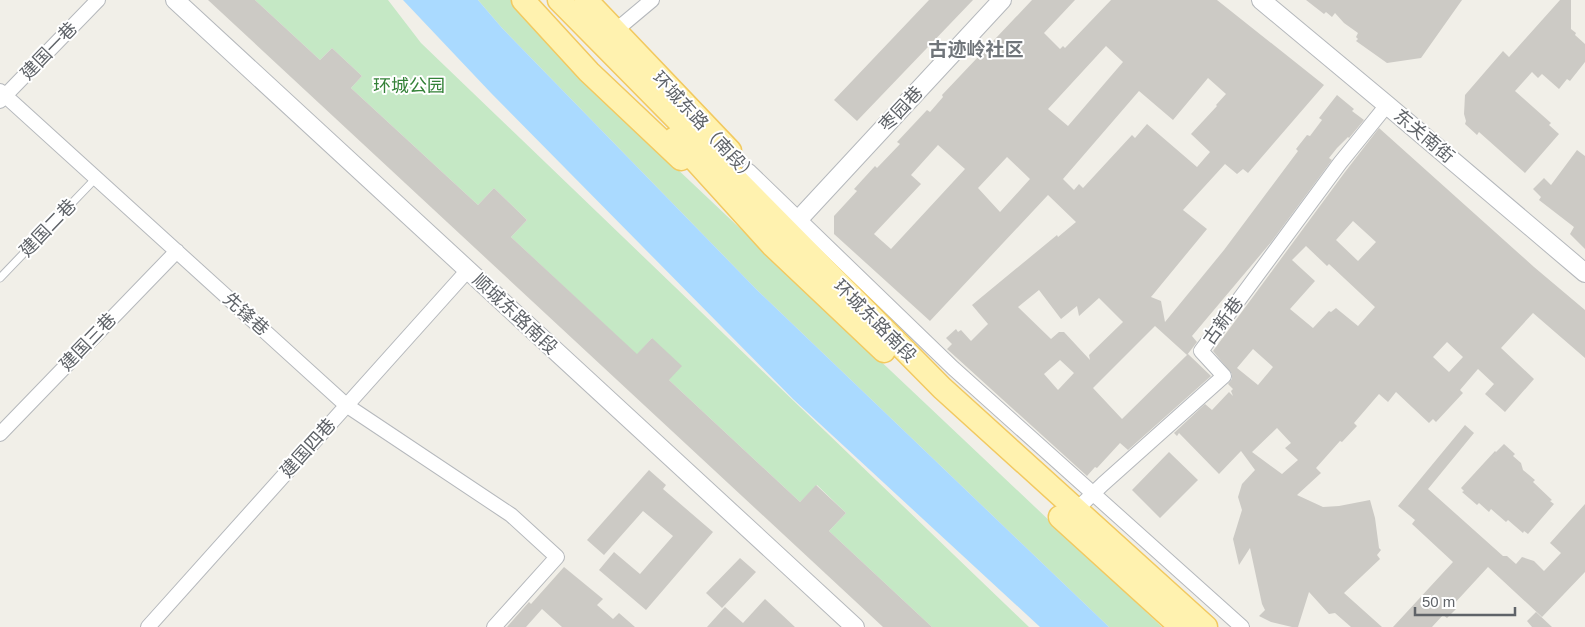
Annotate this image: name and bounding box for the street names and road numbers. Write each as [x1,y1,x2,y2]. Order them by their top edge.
street label: 建国一巷 [17,18,81,84]
street label: 环城东路（南段） [649,68,761,186]
street label: 枣园巷 [875,82,927,136]
street label: 东关南街 [1390,105,1458,167]
street label: 建国二巷 [16,195,80,261]
street label: 顺城东路南段 [469,270,561,358]
street label: 环城东路南段 [830,276,920,366]
street label: 先锋巷 [219,289,273,339]
street label: 古新巷 [1199,293,1247,349]
street label: 建国三巷 [56,309,120,375]
street label: 建国四巷 [276,415,340,481]

